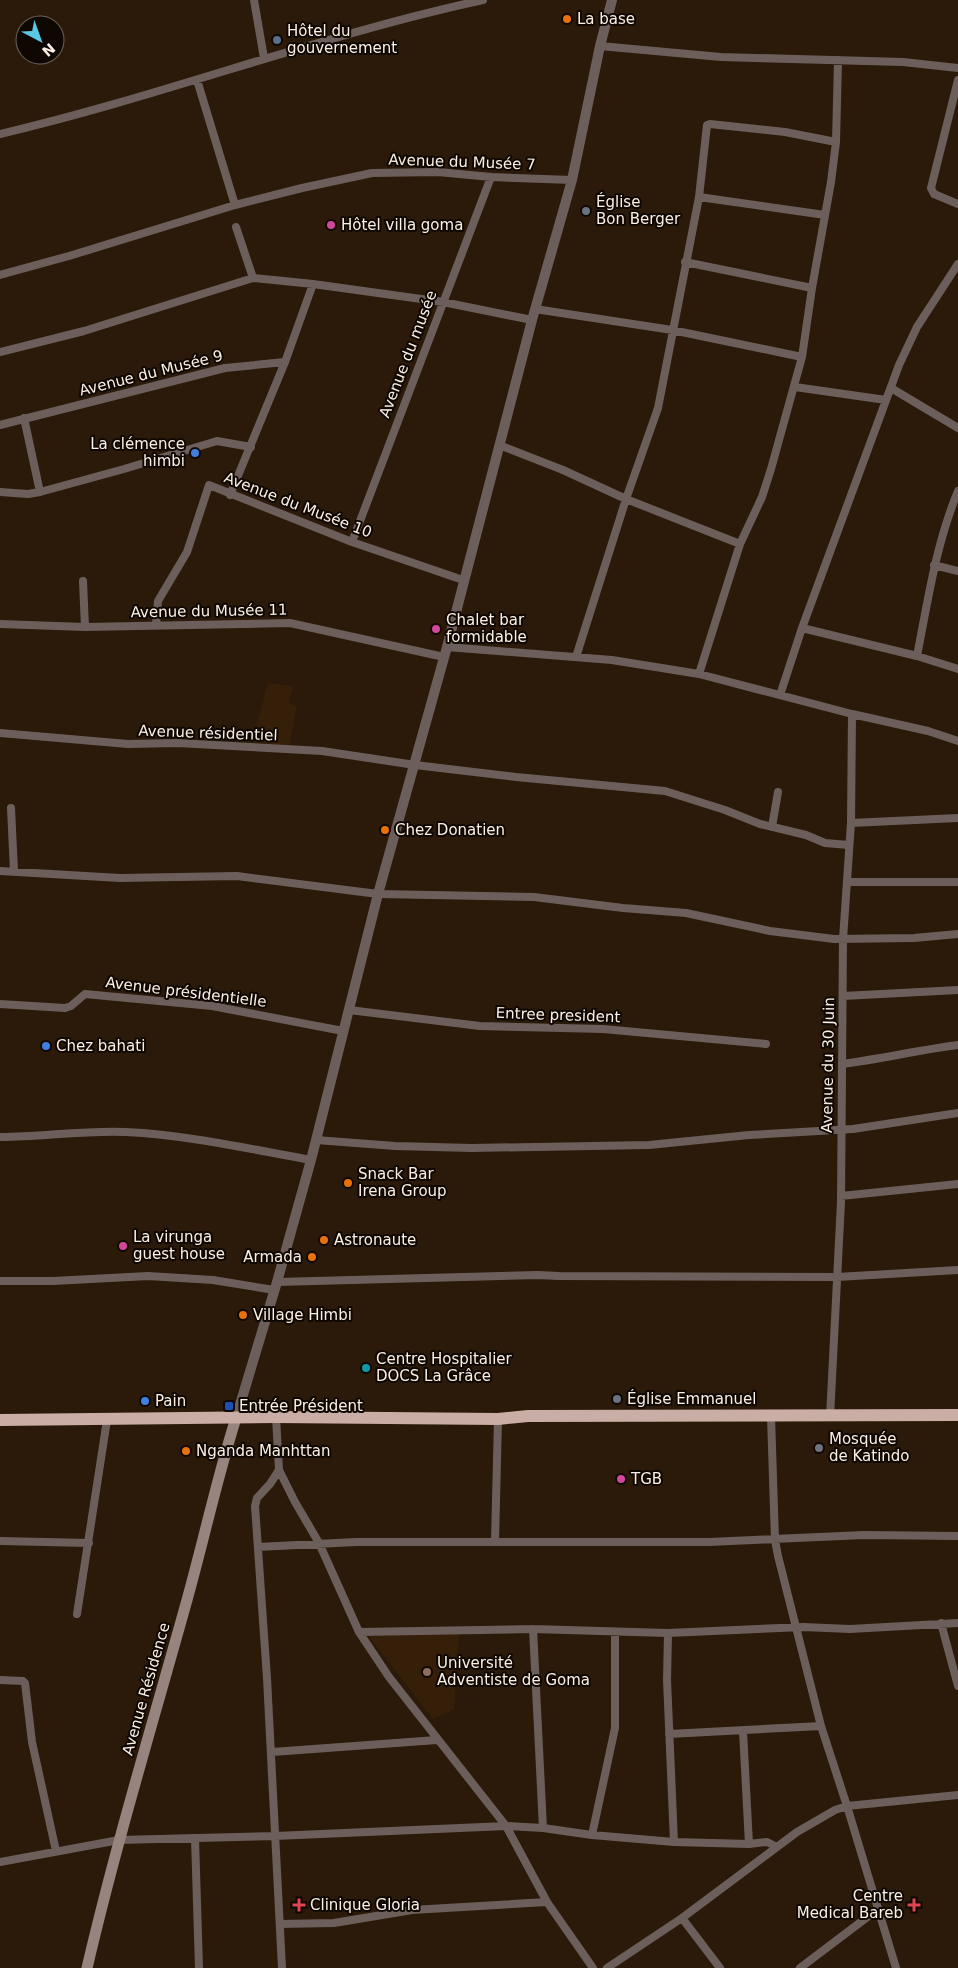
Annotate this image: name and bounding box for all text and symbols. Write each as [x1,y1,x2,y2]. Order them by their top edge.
place label: La base [577,10,635,28]
marker: La base [561,13,573,25]
north arrow [15,15,65,65]
place label: Hôtel du gouvernement [287,22,397,57]
marker: Hôtel du gouvernement [271,34,283,46]
text: N [39,40,58,60]
street label: Avenue du Musée 7 [388,150,536,174]
place label: Église Bon Berger [596,192,681,228]
marker: Église Bon Berger [580,205,592,217]
place label: Hôtel villa goma [341,216,463,234]
marker: Hôtel villa goma [325,219,337,231]
street label: Avenue du musée [375,288,441,420]
street label: Avenue du Musée 9 [77,346,225,400]
place label: La clémence himbi [90,435,185,470]
marker: La clémence himbi [189,447,201,459]
street label: Avenue du Musée 10 [222,468,374,542]
street label: Avenue du Musée 11 [130,601,288,621]
place label: Chalet bar formidable [446,611,527,646]
marker: Chalet bar formidable [430,623,442,635]
street label: Avenue résidentiel [138,722,278,744]
place label: Chez Donatien [395,821,505,839]
marker: Chez Donatien [379,824,391,836]
street label: Avenue présidentielle [104,973,268,1011]
street label: Avenue du 30 Juin [818,997,838,1133]
street label: Entree president [495,1004,621,1026]
place label: Chez bahati [56,1037,145,1055]
marker: Chez bahati [40,1040,52,1052]
place label: Snack Bar Irena Group [358,1165,447,1200]
marker: Snack Bar Irena Group [342,1177,354,1189]
place label: La virunga guest house [133,1228,225,1263]
place label: Astronaute [334,1231,416,1249]
marker: Astronaute [318,1234,330,1246]
marker: La virunga guest house [117,1240,129,1252]
place label: Armada [243,1248,302,1266]
marker: Armada [306,1251,318,1263]
place label: Village Himbi [253,1306,352,1324]
marker: Village Himbi [237,1309,249,1321]
place label: Centre Hospitalier DOCS La Grâce [376,1350,513,1385]
marker: Centre Hospitalier DOCS La Grâce [360,1362,372,1374]
place label: Église Emmanuel [627,1389,756,1408]
place label: Pain [155,1392,186,1410]
marker: Église Emmanuel [611,1393,623,1405]
marker: Pain [139,1395,151,1407]
place label: Entrée Président [239,1397,363,1415]
marker: Entrée Président [223,1400,235,1412]
place label: Mosquée de Katindo [829,1430,910,1465]
place label: Nganda Manhttan [196,1442,331,1460]
marker: Mosquée de Katindo [813,1442,825,1454]
marker: Nganda Manhttan [180,1445,192,1457]
place label: TGB [630,1470,662,1488]
marker: TGB [615,1473,627,1485]
street label: Avenue Résidence [118,1621,174,1757]
place label: Université Adventiste de Goma [437,1654,590,1689]
marker: Université Adventiste de Goma [421,1666,433,1678]
place label: Centre Medical Bareb [797,1887,903,1922]
place label: Clinique Gloria [310,1896,420,1914]
marker: Clinique Gloria [292,1898,306,1912]
marker: Centre Medical Bareb [907,1898,921,1912]

